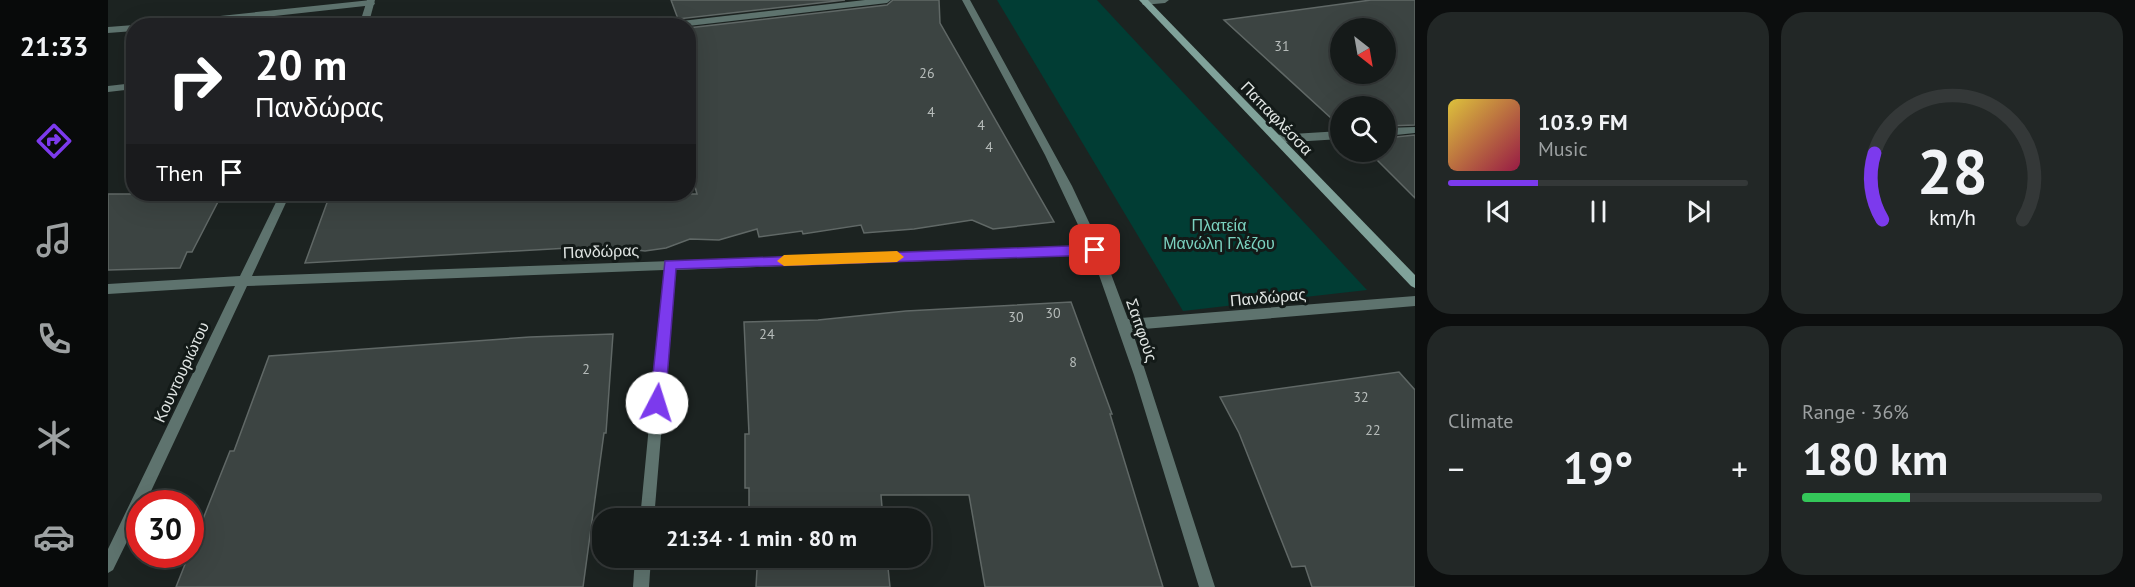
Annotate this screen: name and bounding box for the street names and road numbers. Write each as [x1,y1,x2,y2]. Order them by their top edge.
street label: Παπαφλέσσα [1237,77,1317,159]
street label: Πανδώρας [563,240,640,262]
street label: Πανδώρας [1229,284,1307,310]
street label: Σαπφούς [1122,296,1162,364]
street label: Κουντουριώτου [149,319,213,425]

